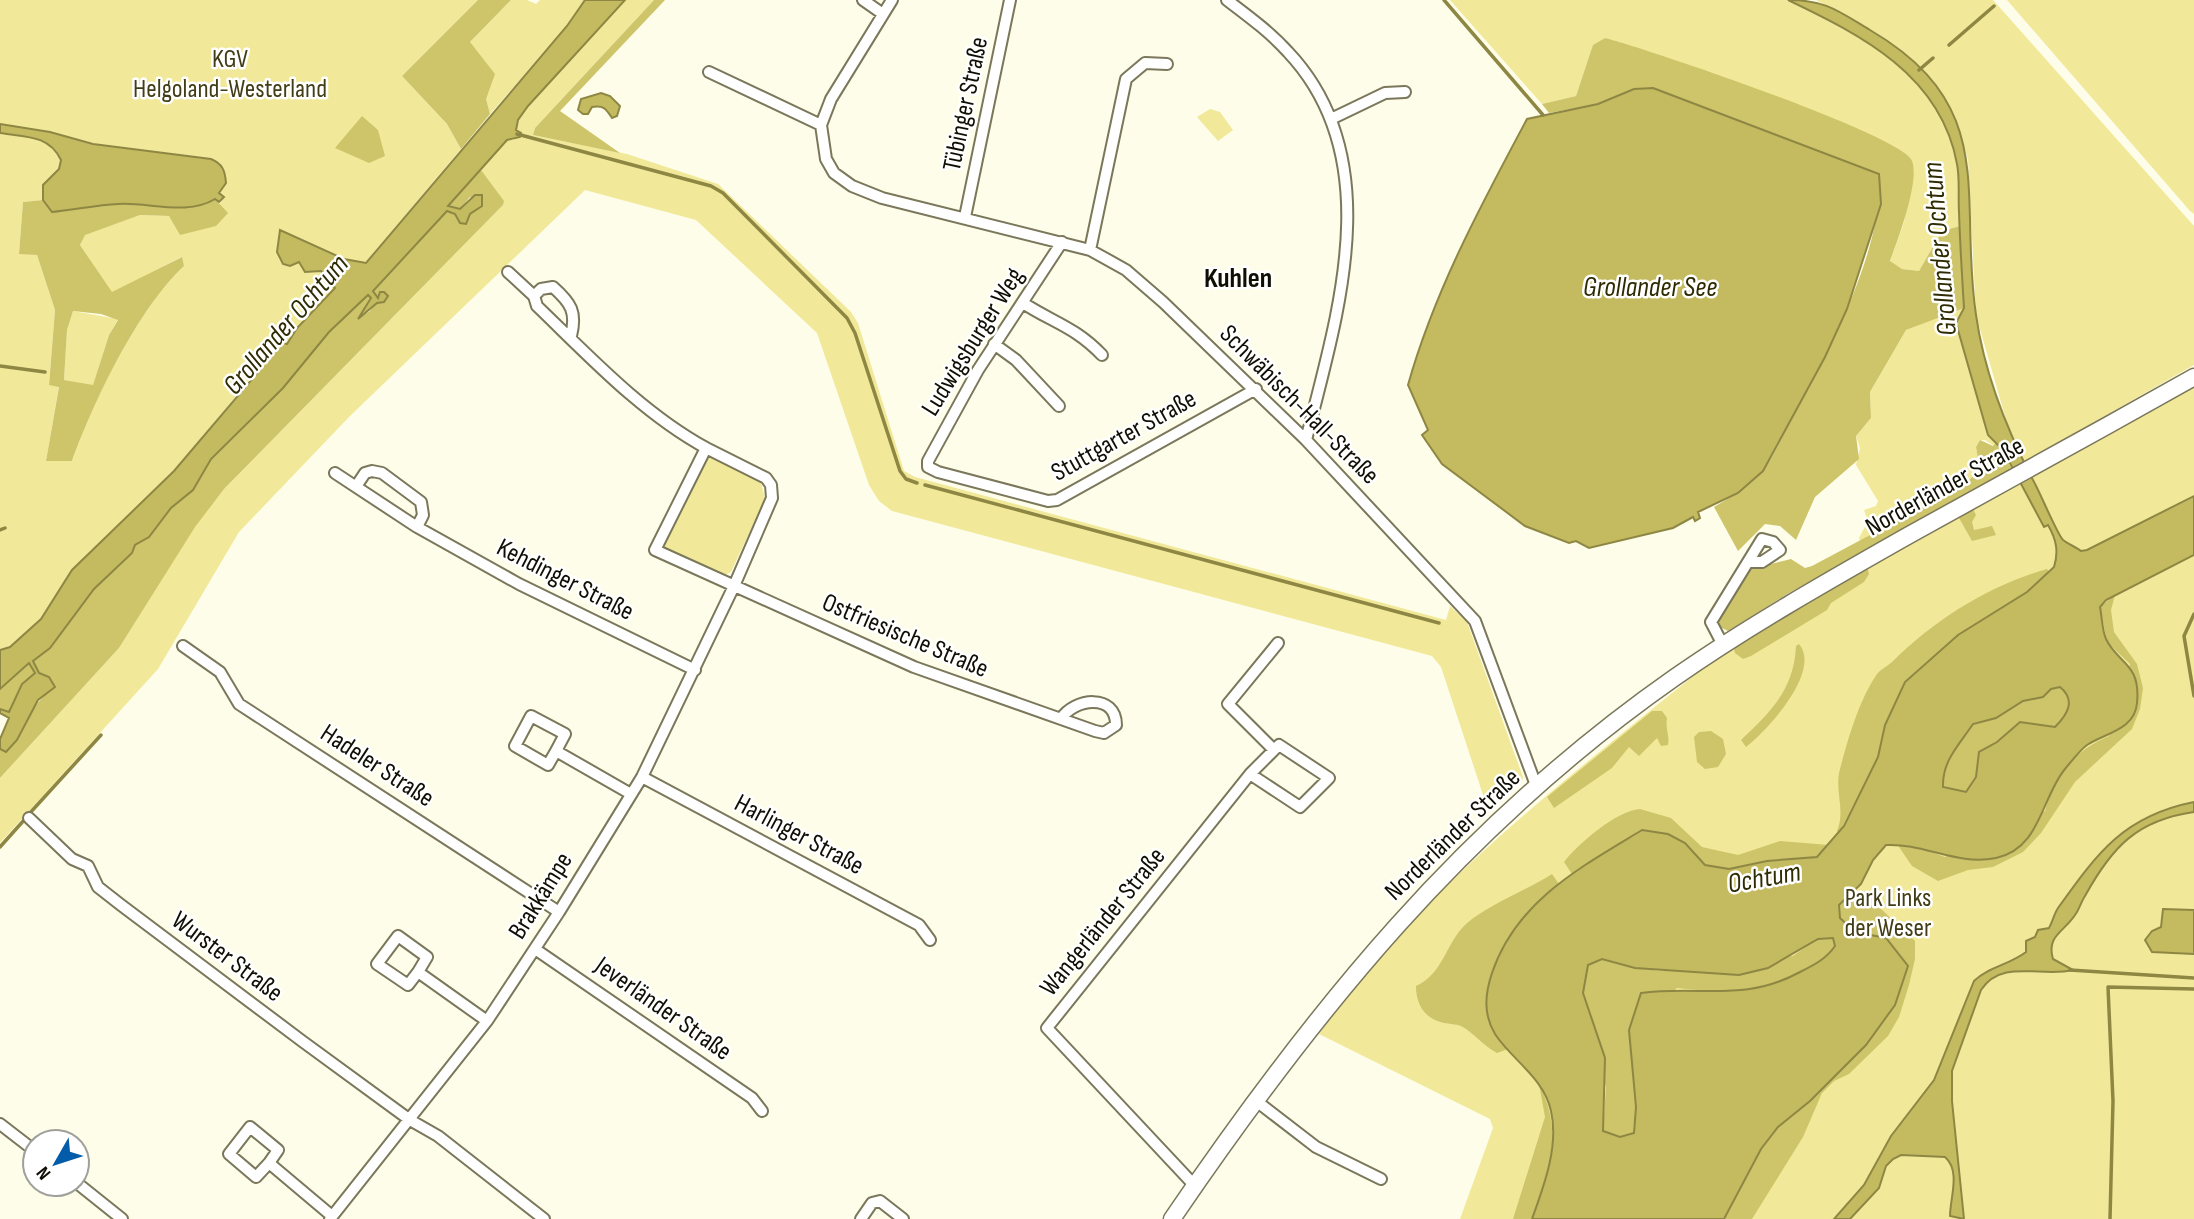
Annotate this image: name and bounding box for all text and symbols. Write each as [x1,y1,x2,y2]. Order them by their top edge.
street label: Tübinger Straße [937,34,995,174]
park label: KGV Helgoland-Westerland [133,44,327,105]
water label: Grollander Ochtum [1916,160,1964,337]
water label: Grollander Ochtum [216,248,356,402]
street label: Ludwigsburger Weg [915,262,1031,422]
district label: Kuhlen [1204,262,1272,295]
water label: Grollander See [1583,271,1717,304]
street label: Schwäbisch-Hall-Straße [1213,319,1385,491]
street label: Stuttgarter Straße [1046,383,1202,489]
street label: Norderländer Straße [1860,431,2030,543]
street label: Kehdinger Straße [491,532,639,628]
street label: Ostfriesische Straße [817,587,993,685]
street label: Hadeler Straße [315,718,439,814]
street label: Norderländer Straße [1379,763,1527,907]
street label: Harlinger Straße [729,788,869,882]
street label: Wangerländer Straße [1034,842,1172,1002]
street label: Brakkämpe [502,847,580,945]
water label: Ochtum [1725,855,1804,901]
park label: Park Links der Weser [1844,883,1932,944]
street label: Wurster Straße [165,905,289,1009]
street label: Jeverländer Straße [588,950,737,1068]
north arrow [21,1128,91,1198]
text: N [32,1162,56,1184]

